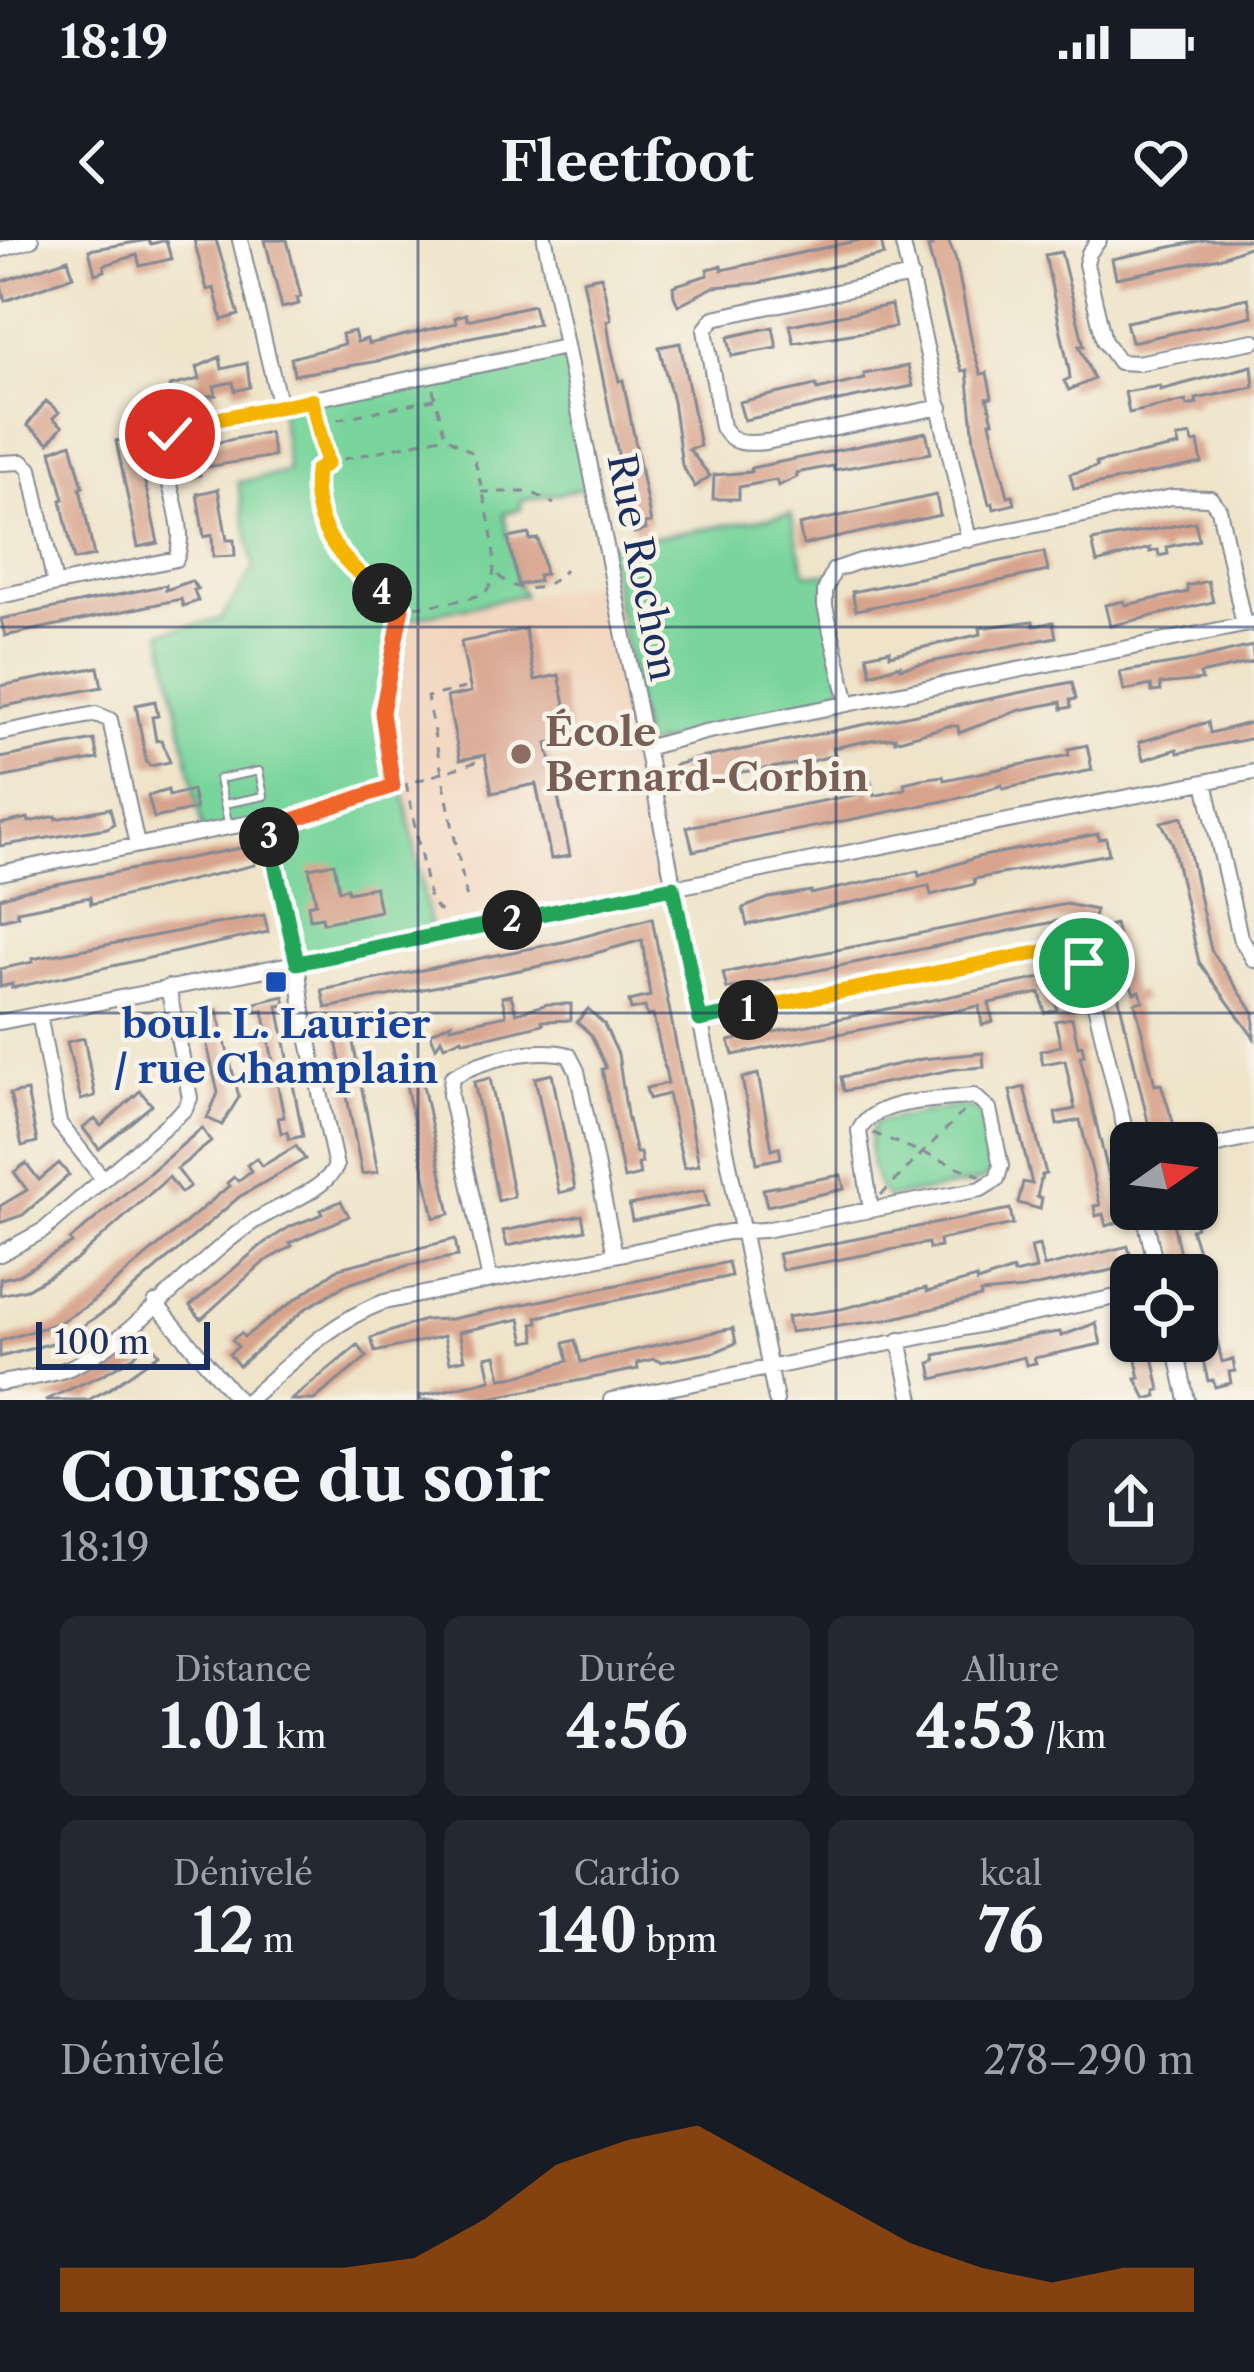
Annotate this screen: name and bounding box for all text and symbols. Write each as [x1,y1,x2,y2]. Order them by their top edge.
text: 18:19 [60,14,168,70]
icon: back [60,129,126,195]
text: Fleetfoot [500,129,754,195]
icon: heart [1128,129,1194,195]
pin [119,383,221,485]
icon: check [137,401,203,467]
street label: Rue Rochon [597,449,689,685]
pin: 4 [352,563,412,623]
text: 4 [372,572,392,613]
place label: École Bernard-Corbin [545,708,869,801]
marker: École Bernard-Corbin [508,741,534,767]
pin: 3 [239,807,299,867]
text: 3 [260,816,278,857]
pin: 2 [482,890,542,950]
text: 2 [502,899,522,940]
pin [1033,912,1135,1014]
icon: arrive [1051,930,1117,996]
marker: boul. L. Laurier / rue Champlain [263,969,289,995]
pin: 1 [718,980,778,1040]
text: 1 [741,989,755,1030]
place label: boul. L. Laurier / rue Champlain [114,1000,439,1093]
north arrow [1110,1122,1218,1230]
map controls [1110,1122,1218,1362]
button: locate [1110,1254,1218,1362]
scale bar [36,1316,210,1369]
text: 100 m [54,1322,149,1363]
text: Course du soir [60,1437,550,1518]
button: share [1068,1439,1194,1565]
text: 18:19 [60,1523,150,1571]
text: Distance [175,1649,311,1690]
text: Durée [578,1649,676,1690]
text: Allure [963,1649,1059,1690]
text: 1.01 [160,1690,268,1764]
text: 4:56 [566,1690,688,1764]
text: 4:53 [916,1690,1036,1764]
text: km [268,1716,326,1757]
text: /km [1036,1716,1106,1757]
text: Dénivelé [173,1853,313,1894]
text: Cardio [574,1853,680,1894]
text: kcal [980,1853,1042,1894]
text: 12 [192,1894,254,1968]
text: 140 [537,1894,638,1968]
text: 76 [978,1894,1044,1968]
text: m [254,1920,294,1961]
text: bpm [638,1920,717,1961]
text: Dénivelé [60,2036,225,2084]
text: 278–290 m [984,2036,1194,2084]

